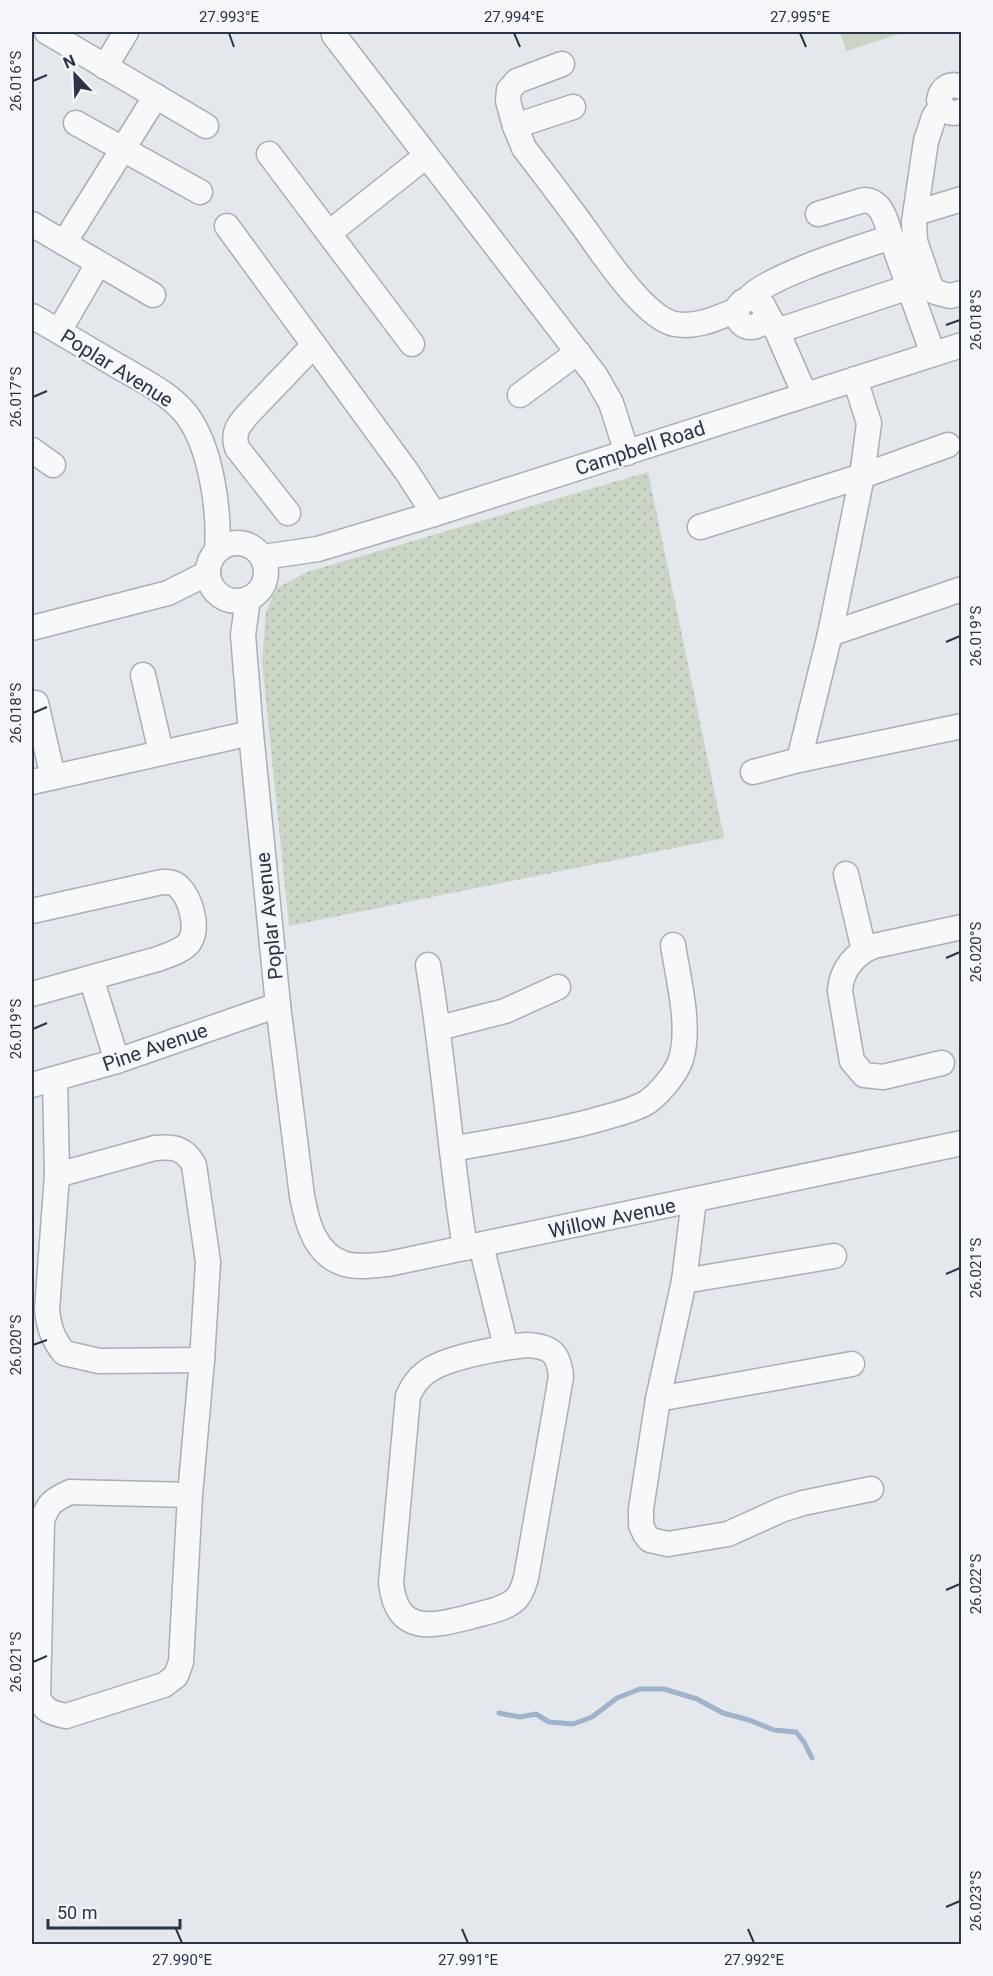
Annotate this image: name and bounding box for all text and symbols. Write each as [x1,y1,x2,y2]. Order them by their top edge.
text: 27.993°E [199,8,260,26]
text: 27.994°E [484,8,545,26]
text: 27.995°E [770,8,831,26]
north arrow [45,45,105,105]
text: 26.016°S [7,51,25,111]
text: N [60,51,78,73]
text: 26.018°S [967,290,985,350]
street label: Poplar Avenue [56,324,178,412]
text: 26.017°S [7,367,25,427]
street label: Campbell Road [572,416,708,480]
text: 26.019°S [967,606,985,666]
text: 26.018°S [7,683,25,743]
street label: Poplar Avenue [250,851,288,981]
text: 26.020°S [967,922,985,982]
text: 26.019°S [7,999,25,1059]
street label: Pine Avenue [99,1018,211,1076]
street label: Willow Avenue [546,1193,678,1243]
text: 26.021°S [967,1238,985,1298]
text: 26.020°S [7,1315,25,1375]
text: 26.022°S [967,1554,985,1614]
text: 26.021°S [7,1632,25,1692]
text: 26.023°S [967,1871,985,1931]
scale bar [48,1892,180,1930]
text: 50 m [57,1902,97,1923]
text: 27.990°E [152,1951,213,1969]
text: 27.991°E [438,1951,499,1969]
text: 27.992°E [724,1951,785,1969]

